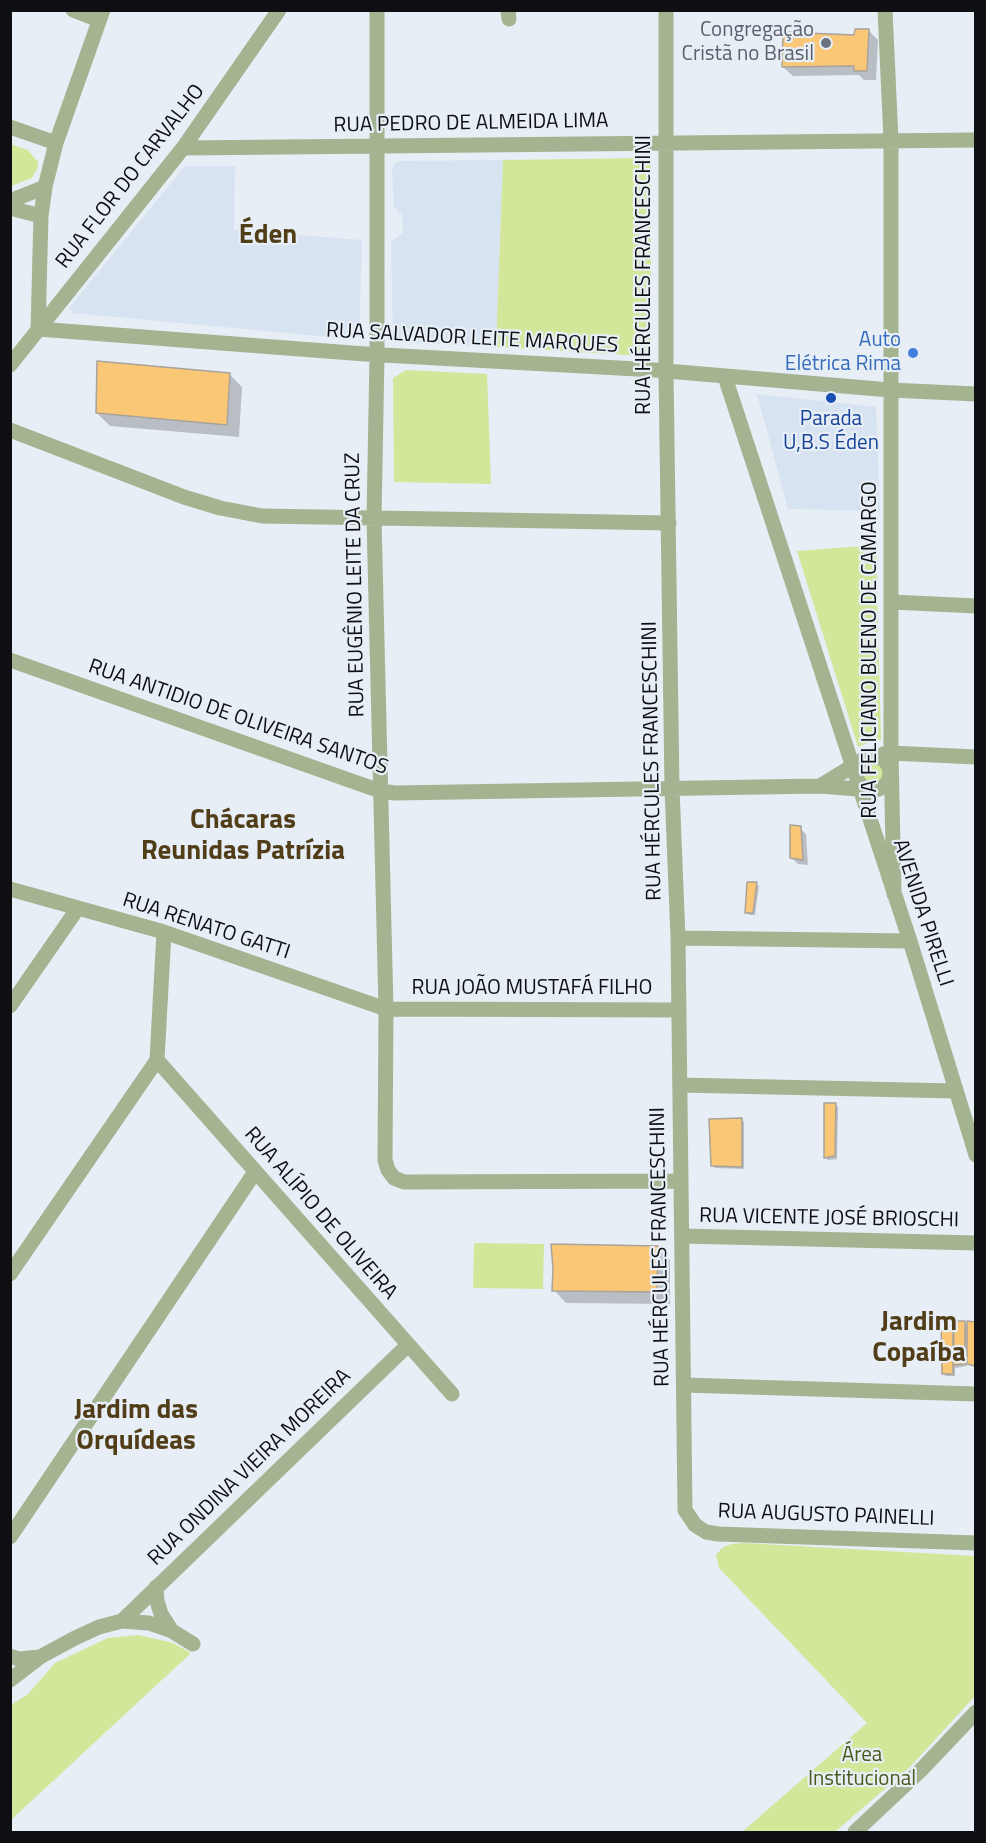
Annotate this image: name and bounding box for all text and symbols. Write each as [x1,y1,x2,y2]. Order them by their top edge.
place label: Congregação Cristã no Brasil [682,18,814,68]
marker: Congregação Cristã no Brasil [819,36,833,50]
street label: RUA FLOR DO CARVALHO [51,80,211,274]
street label: RUA PEDRO DE ALMEIDA LIMA [333,109,609,139]
street label: RUA HÉRCULES FRANCESCHINI [632,135,658,415]
district label: Éden [239,220,297,252]
street label: RUA SALVADOR LEITE MARQUES [325,319,619,359]
place label: Auto Elétrica Rima [785,328,901,378]
marker: Auto Elétrica Rima [906,346,920,360]
marker: Parada U,B.S Éden [824,391,838,405]
place label: Parada U,B.S Éden [783,407,879,457]
street label: RUA EUGÊNIO LEITE DA CRUZ [341,452,371,718]
street label: RUA FELICIANO BUENO DE CAMARGO [858,481,884,819]
street label: RUA HÉRCULES FRANCESCHINI [638,621,668,901]
street label: RUA ANTIDIO DE OLIVEIRA SANTOS [85,655,391,781]
district label: Chácaras Reunidas Patrízia [141,805,345,868]
street label: AVENIDA PIRELLI [886,836,958,990]
street label: RUA RENATO GATTI [119,888,293,966]
street label: RUA JOÃO MUSTAFÁ FILHO [412,976,652,1002]
street label: RUA HÉRCULES FRANCESCHINI [646,1107,676,1387]
street label: RUA ALÍPIO DE OLIVEIRA [238,1123,402,1305]
street label: RUA VICENTE JOSÉ BRIOSCHI [699,1204,959,1234]
district label: Jardim Copaíba [872,1307,966,1370]
street label: RUA ONDINA VIEIRA MOREIRA [143,1364,357,1572]
district label: Jardim das Orquídeas [74,1395,198,1458]
street label: RUA AUGUSTO PAINELLI [717,1500,935,1532]
park label: Área Institucional [808,1743,916,1793]

